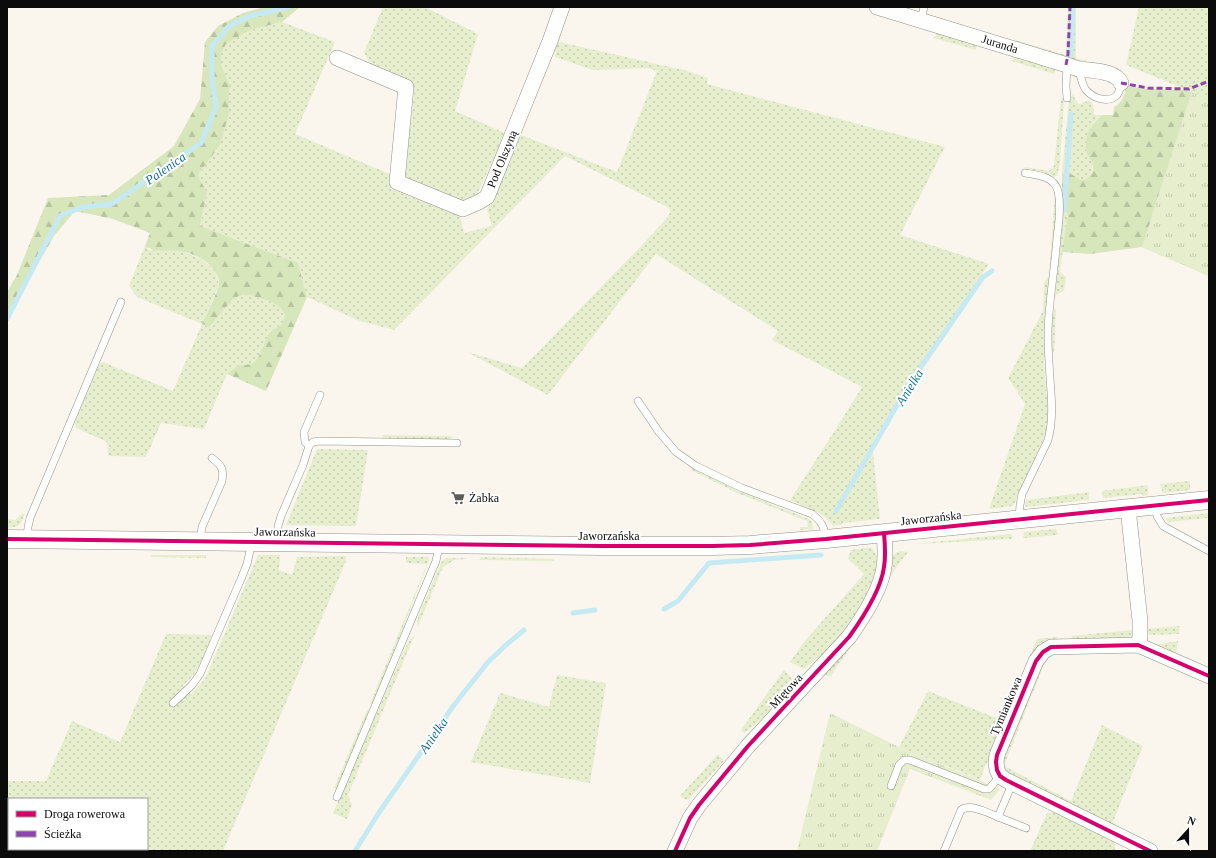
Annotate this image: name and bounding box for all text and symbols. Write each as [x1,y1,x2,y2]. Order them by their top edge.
street label: Juranda [980,32,1021,56]
street label: Pod Olszyną [484,127,520,190]
water label: Palenica [141,149,189,188]
water label: Anielka [892,366,927,409]
supermarket icon: Żabka [450,490,466,506]
place label: Żabka [469,491,500,505]
street label: Jaworzańska [900,508,963,528]
street label: Jaworzańska [254,524,316,540]
street label: Jaworzańska [578,529,640,543]
street label: Miętowa [766,670,806,711]
street label: Tymiankowa [987,674,1025,737]
water label: Anielka [415,714,451,757]
legend [8,798,148,850]
text: Droga rowerowa [44,807,126,821]
north arrow [1168,810,1208,850]
text: N [1186,814,1197,828]
text: Ścieżka [44,827,82,841]

